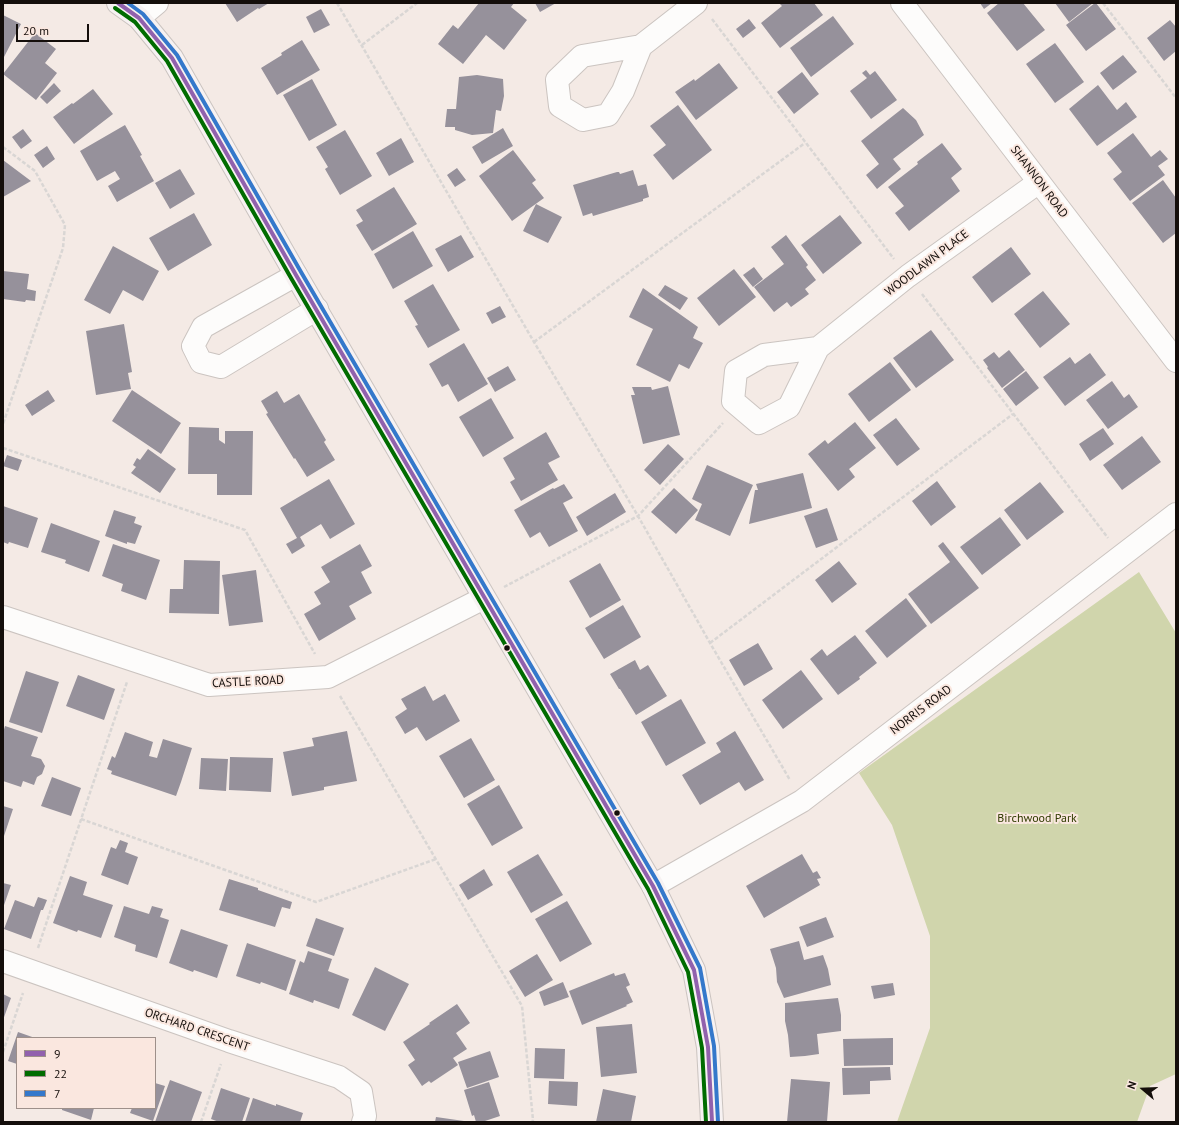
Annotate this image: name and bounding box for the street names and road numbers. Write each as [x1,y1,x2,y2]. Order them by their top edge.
street label: SHANNON ROAD [1007,143,1071,221]
street label: WOODLAWN PLACE [882,227,972,299]
street label: CASTLE ROAD [212,673,284,691]
street label: NORRIS ROAD [888,682,954,738]
street label: ORCHARD CRESCENT [143,1005,251,1055]

